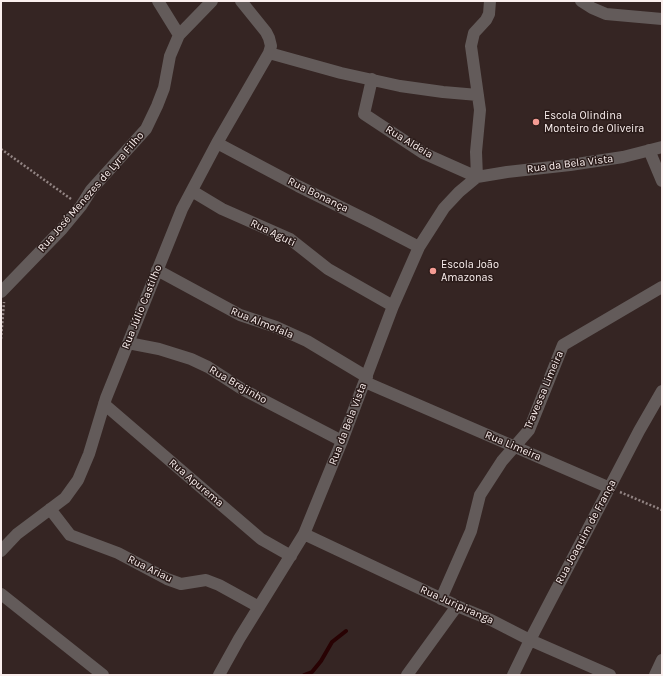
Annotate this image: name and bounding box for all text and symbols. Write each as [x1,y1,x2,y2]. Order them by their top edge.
place label: Escola Olindina Monteiro de Oliveira [544,109,644,135]
marker: Escola Olindina Monteiro de Oliveira [531,117,541,127]
street label: Rua Aldeia [383,123,435,161]
street label: Rua José Menezes de Lyra Filho [35,129,147,255]
street label: Rua da Bela Vista [526,152,614,176]
street label: Rua Bonança [285,175,351,215]
street label: Rua Aguti [248,216,298,250]
place label: Escola João Amazonas [441,258,499,284]
street label: Rua Júlio Castilho [119,263,165,351]
marker: Escola João Amazonas [428,266,438,276]
street label: Rua Almofala [229,304,295,342]
street label: Travessa Limeira [522,349,566,431]
street label: Rua Brejinho [207,363,269,407]
street label: Rua da Bela Vista [326,381,370,467]
street label: Rua Limeira [483,428,543,464]
street label: Rua Apurema [166,456,226,510]
street label: Rua Joaquim de França [553,477,619,587]
street label: Rua Ariau [125,552,175,586]
street label: Rua Juripiranga [418,583,496,627]

